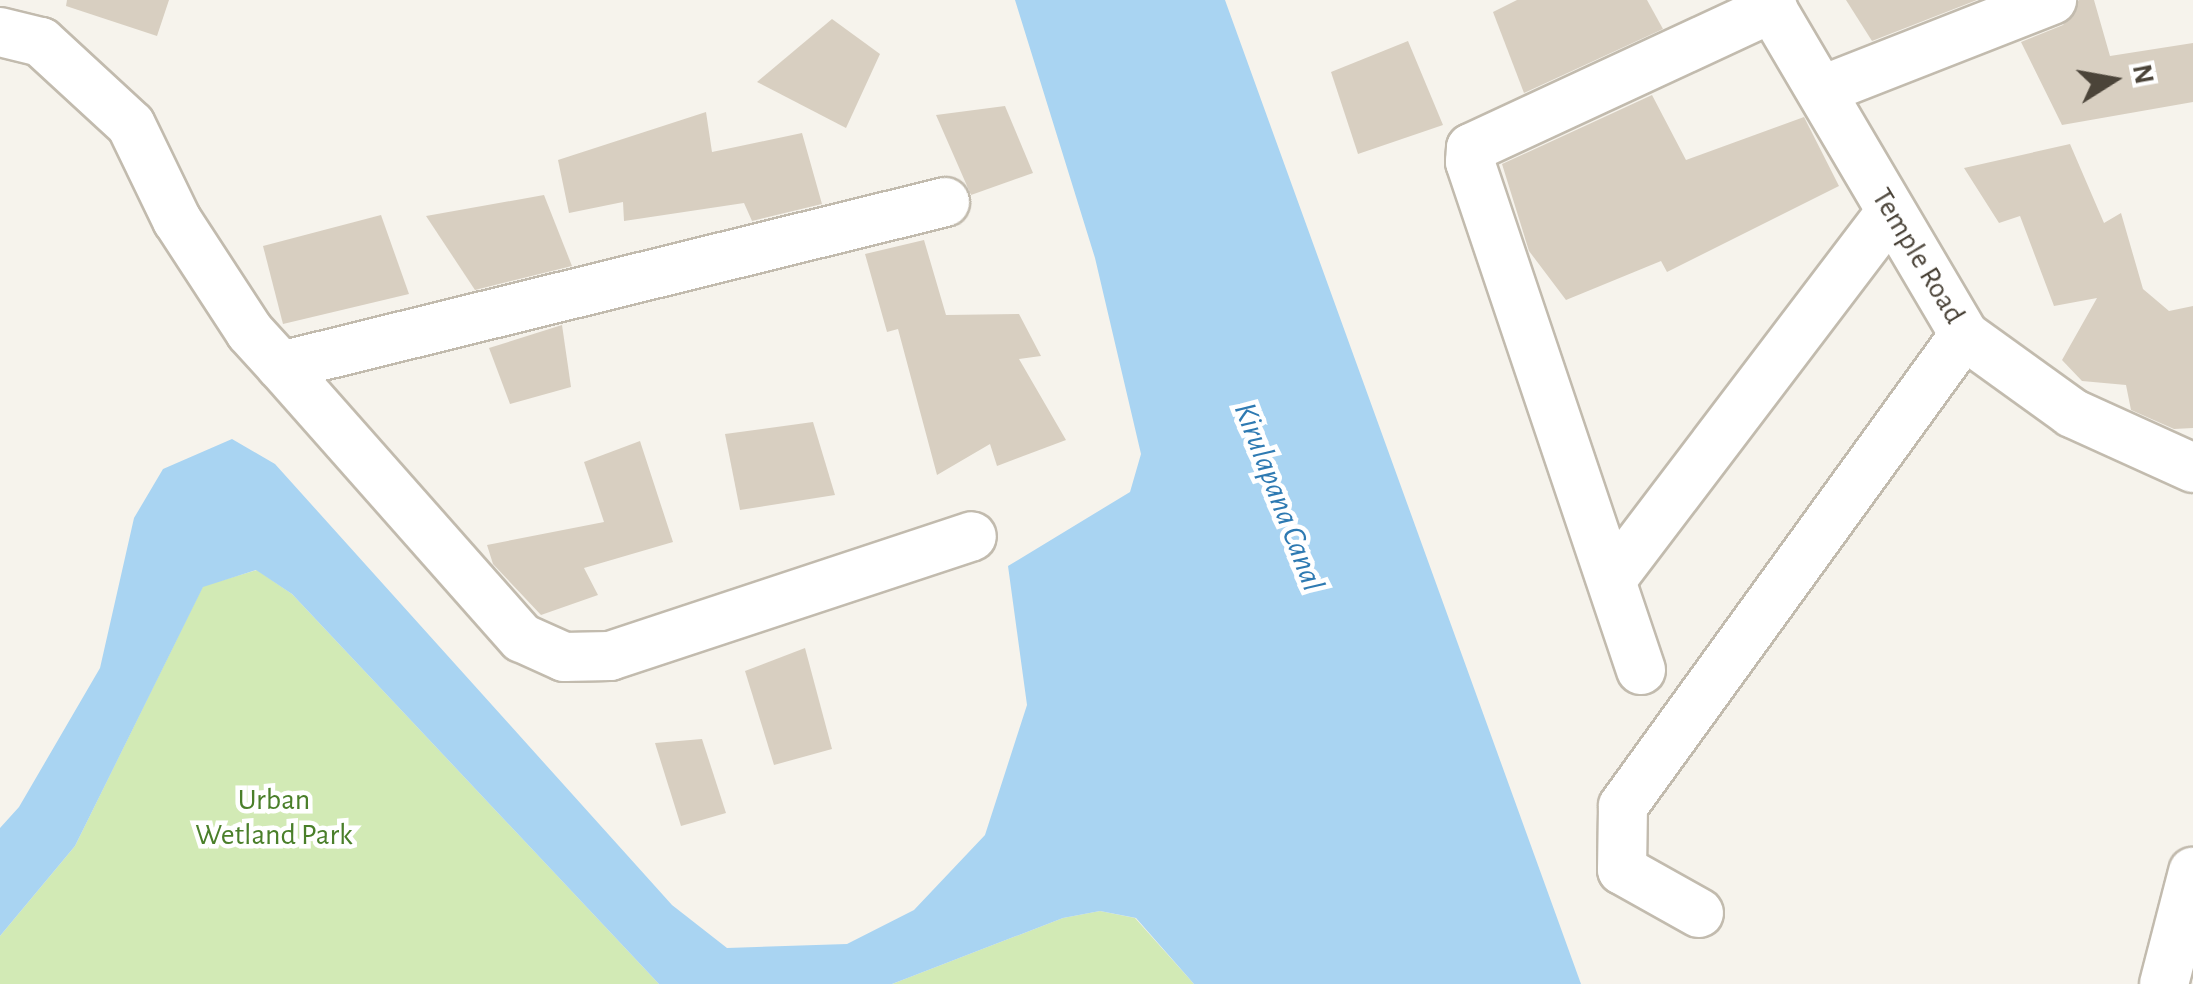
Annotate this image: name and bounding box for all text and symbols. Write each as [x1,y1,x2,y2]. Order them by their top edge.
north arrow [2063,30,2163,130]
text: N [2127,62,2158,87]
street label: Temple Road [1864,182,1972,330]
water label: Kirulapana Canal [1225,397,1333,597]
park label: Urban Wetland Park [195,782,353,852]

